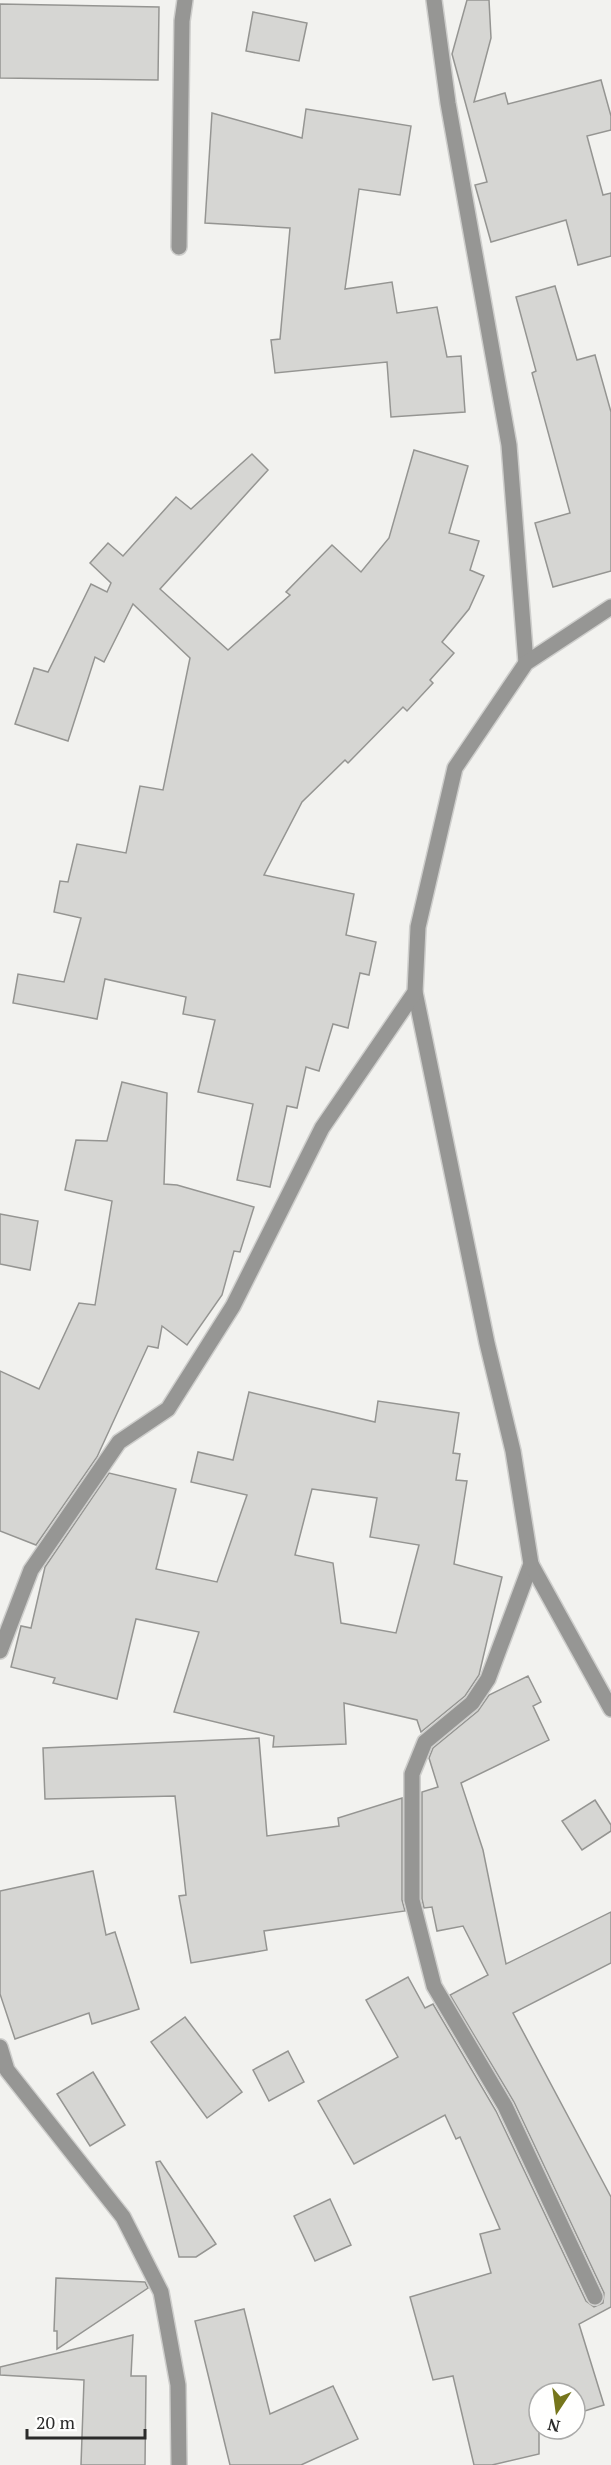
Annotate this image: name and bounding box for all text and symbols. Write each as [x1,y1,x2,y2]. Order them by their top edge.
north arrow [527,2381,587,2441]
scale bar [27,2402,146,2440]
text: 20 m [36,2410,76,2434]
text: N [545,2414,562,2438]

